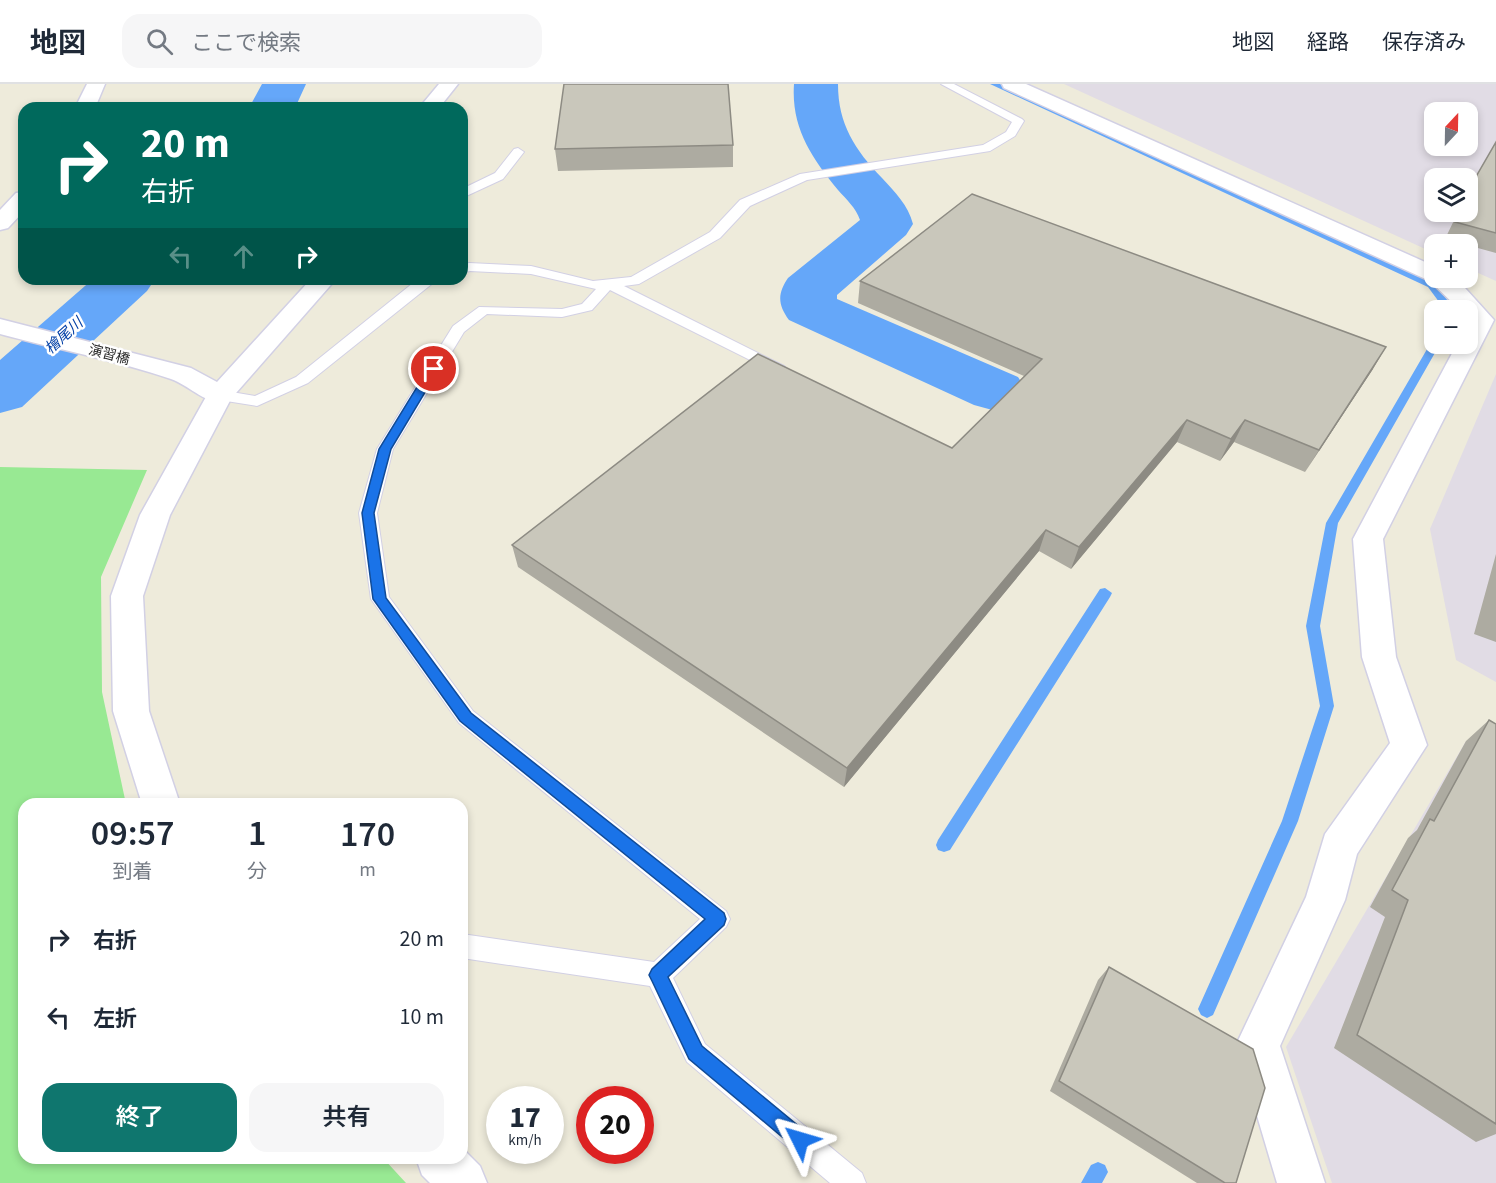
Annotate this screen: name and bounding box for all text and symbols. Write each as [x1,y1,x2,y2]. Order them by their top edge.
search box [122,14,542,68]
text: 地図 [30,23,86,63]
icon: search [143,25,176,58]
text: ここで検索 [191,27,301,59]
text: 地図 [1232,27,1274,57]
text: 経路 [1307,27,1349,57]
text: 保存済み [1382,27,1466,57]
north arrow [1424,102,1478,156]
map controls [1424,102,1478,354]
text: 20 m [141,114,230,174]
icon: right [42,126,120,204]
button: layers [1424,168,1478,222]
text: 右折 [141,173,195,212]
button: + [1424,234,1478,288]
icon: left [164,240,197,273]
icon: ahead [227,240,260,273]
icon: right [290,240,323,273]
button: − [1424,300,1478,354]
water label: 檜尾川 [40,312,89,359]
street label: 演習橋 [86,340,132,370]
pin [408,343,459,394]
icon: arrive [417,352,450,385]
text: 09:57 [91,808,174,859]
text: 1 [248,808,266,859]
text: 170 [340,809,395,860]
text: m [359,856,376,884]
text: 到着 [113,858,153,886]
text: 分 [247,858,267,886]
icon: right [42,923,75,956]
text: 20 m [399,923,444,955]
text: 右折 [93,925,137,957]
icon: left [42,1001,75,1034]
text: 10 m [399,1001,444,1033]
text: 左折 [93,1003,137,1035]
button: 終了 [42,1083,237,1152]
button: 共有 [249,1083,444,1152]
speed limit sign: 20 [576,1086,654,1164]
text: 17 [509,1096,541,1139]
position arrow [768,1108,832,1172]
text: km/h [508,1130,542,1151]

